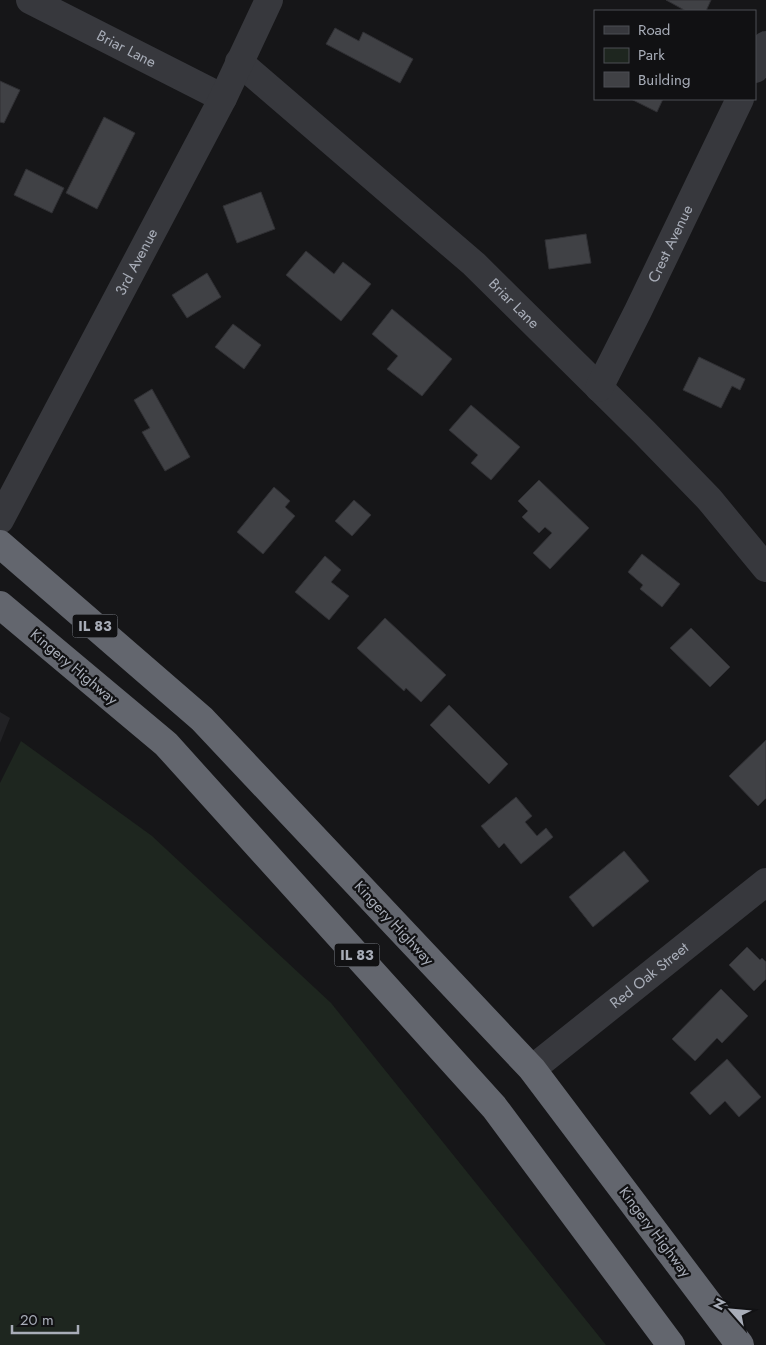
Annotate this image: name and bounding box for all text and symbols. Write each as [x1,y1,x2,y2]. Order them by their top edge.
legend [594,10,756,100]
text: Road [638,19,670,41]
street label: Briar Lane [93,25,160,73]
text: Park [638,44,665,66]
text: Building [638,69,690,91]
street label: Crest Avenue [642,201,699,286]
street label: 3rd Avenue [110,224,163,299]
street label: Briar Lane [483,273,545,334]
road number: IL 83 [72,614,118,638]
street label: Kingery Highway [26,624,123,710]
street label: Kingery Highway [349,876,439,970]
street label: Red Oak Street [605,937,694,1014]
road number: IL 83 [334,944,380,966]
street label: Kingery Highway [614,1182,697,1282]
north arrow [706,1285,756,1335]
text: N [708,1295,731,1314]
scale bar [12,1302,79,1334]
text: 20 m [20,1309,54,1331]

